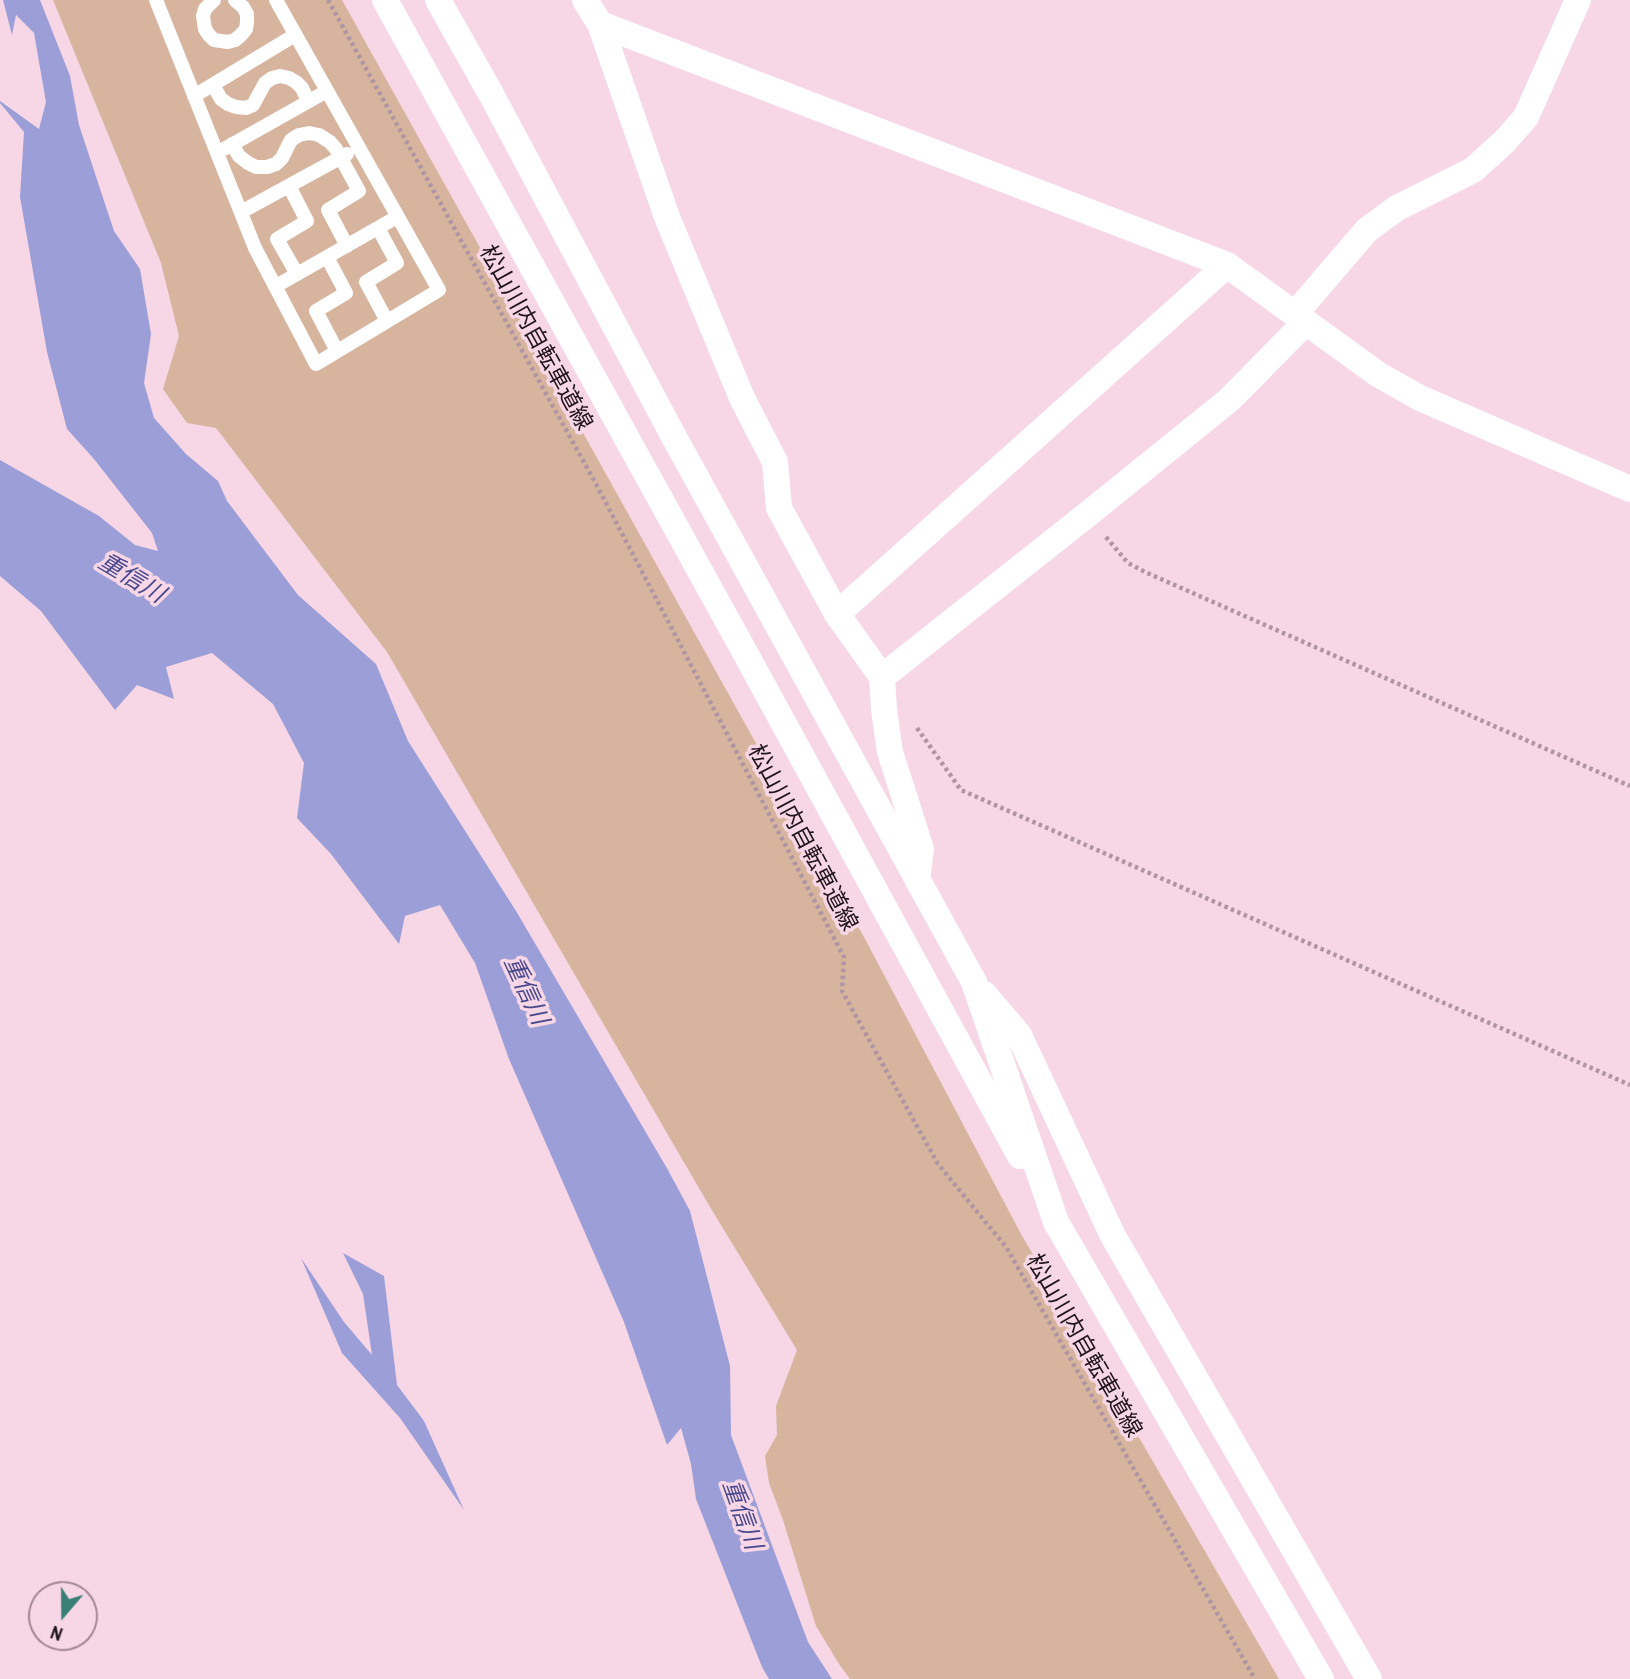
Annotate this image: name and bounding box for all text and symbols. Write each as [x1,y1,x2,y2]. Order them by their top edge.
street label: 松山川内自転車道線 [473,241,597,435]
water label: 重信川 [93,548,169,610]
street label: 松山川内自転車道線 [741,740,863,936]
water label: 重信川 [497,952,553,1030]
street label: 松山川内自転車道線 [1019,1249,1147,1443]
water label: 重信川 [715,1476,767,1554]
north arrow [28,1581,98,1651]
text: N [47,1620,66,1648]

